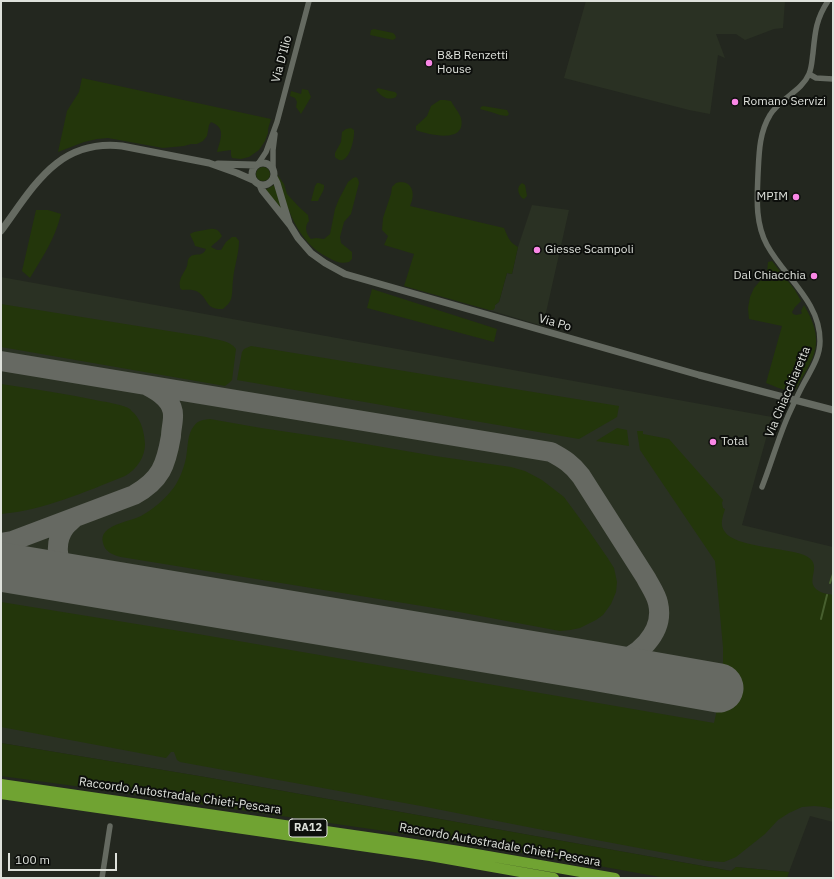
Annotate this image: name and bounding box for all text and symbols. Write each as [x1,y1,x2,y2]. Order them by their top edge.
street label: Via D'Ilio [269,34,295,84]
place label: B&B Renzetti House [437,49,508,77]
marker: B&B Renzetti House [424,58,434,68]
place label: Romano Servizi [743,95,826,109]
marker: Romano Servizi [730,97,740,107]
place label: MPIM [756,190,788,204]
marker: MPIM [791,192,801,202]
place label: Giesse Scampoli [545,243,634,257]
marker: Giesse Scampoli [532,245,542,255]
place label: Dal Chiacchia [734,269,806,283]
marker: Dal Chiacchia [809,271,819,281]
street label: Via Po [537,311,573,335]
street label: Via Chiacchiaretta [762,344,814,440]
place label: Total [721,435,748,449]
marker: Total [708,437,718,447]
street label: Raccordo Autostradale Chieti-Pescara [78,775,282,817]
road number: RA12 [289,819,327,837]
street label: Raccordo Autostradale Chieti-Pescara [398,820,602,870]
scale bar [10,845,119,871]
text: 100 m [15,852,50,867]

